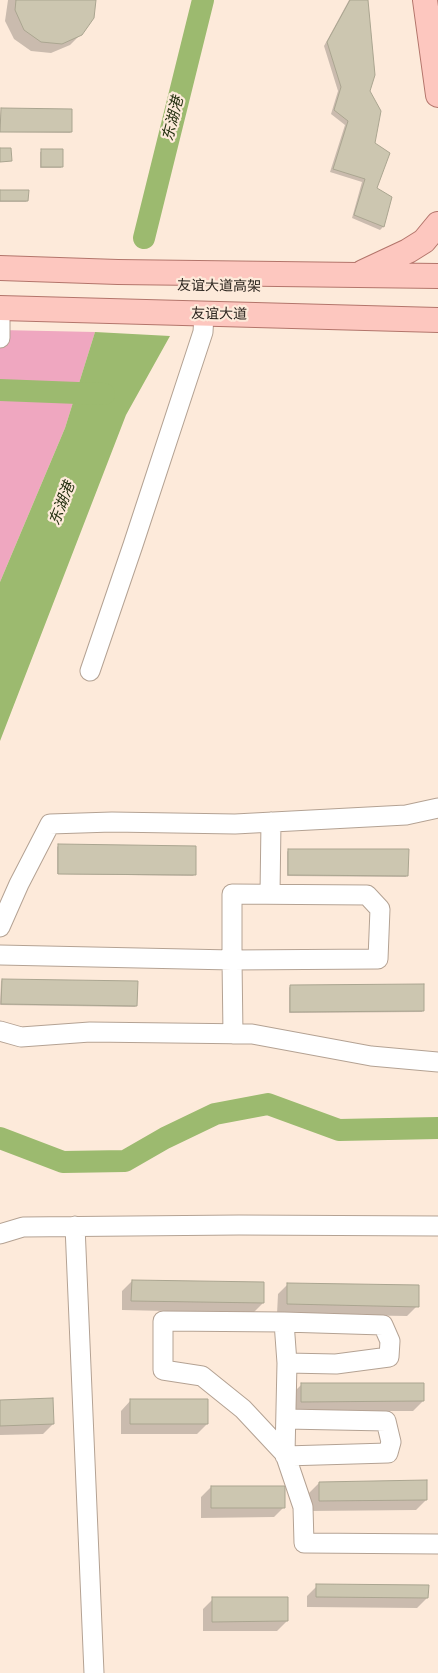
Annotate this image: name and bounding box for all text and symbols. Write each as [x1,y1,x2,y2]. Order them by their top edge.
water label: 东湖港 [160,95,188,143]
street label: 友谊大道高架 [177,278,261,296]
street label: 友谊大道 [191,306,247,324]
water label: 东湖港 [47,480,79,528]

